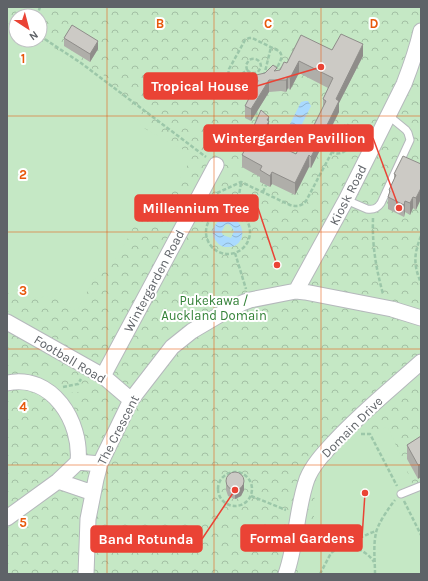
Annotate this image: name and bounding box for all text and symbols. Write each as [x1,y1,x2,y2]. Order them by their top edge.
north arrow [8,8,48,48]
text: B [156,16,164,31]
text: C [264,16,272,31]
text: D [370,16,379,31]
text: N [27,28,41,43]
text: 1 [21,51,25,66]
callout: Tropical House [144,73,257,99]
text: Tropical House [151,78,249,95]
callout: Wintergarden Pavillion [204,125,373,151]
text: Wintergarden Pavillion [213,130,365,147]
street label: Kiosk Road [326,162,370,228]
text: 2 [19,167,27,182]
callout: Millennium Tree [135,195,258,221]
text: Millennium Tree [142,200,250,217]
street label: Wintergarden Road [121,227,187,335]
text: 3 [19,283,27,298]
park label: Pukekawa / Auckland Domain [161,293,267,323]
street label: Football Road [32,332,108,386]
street label: The Crescent [94,392,142,467]
street label: Domain Drive [318,393,386,461]
text: 4 [19,399,27,414]
text: 5 [19,515,27,530]
callout: Formal Gardens [241,525,362,551]
callout: Band Rotunda [91,526,202,552]
text: Formal Gardens [249,530,355,547]
text: Band Rotunda [99,531,193,548]

